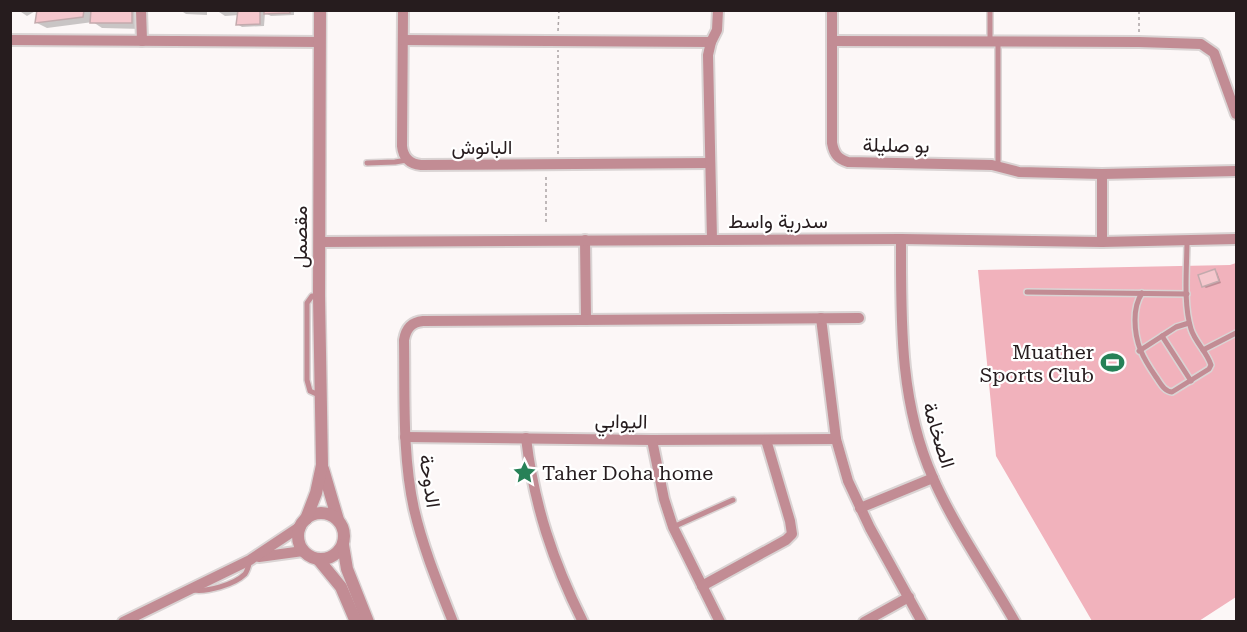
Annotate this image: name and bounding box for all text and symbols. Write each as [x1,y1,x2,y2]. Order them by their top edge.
street label: بو صليلة [862,132,930,159]
street label: البانوش [452,135,512,160]
street label: مقصمل [288,206,312,268]
street label: سدرية واسط [728,209,828,234]
place label: Muather Sports Club [980,340,1094,387]
sports icon: Muather Sports Club [1099,350,1125,376]
street label: الصخامة [918,399,960,471]
street label: اليوابي [594,409,648,438]
street label: الدوحة [413,453,446,509]
place icon: Taher Doha home [511,460,537,486]
place label: Taher Doha home [542,461,713,485]

